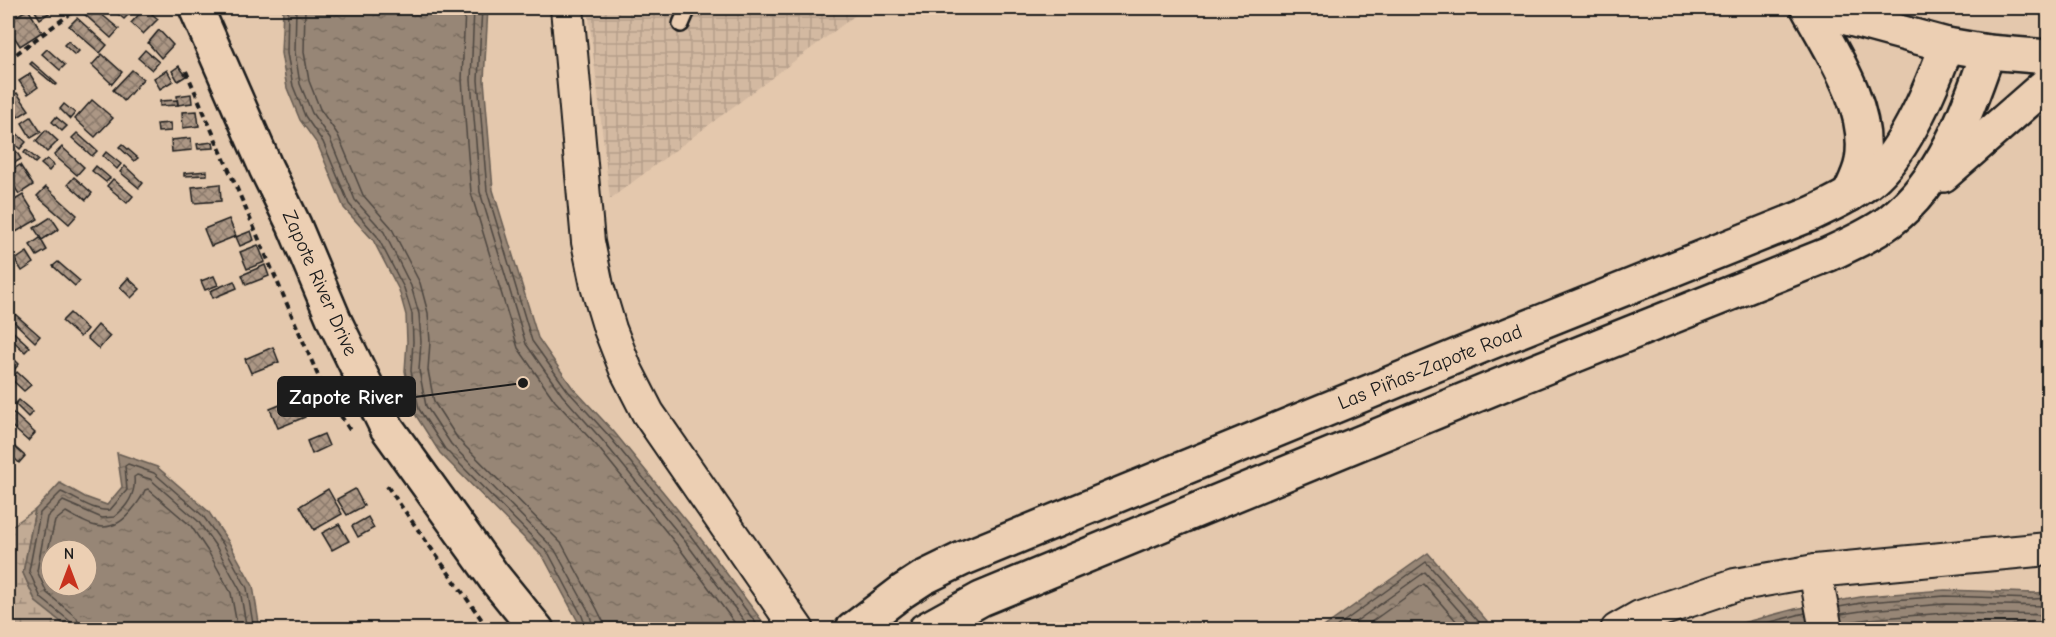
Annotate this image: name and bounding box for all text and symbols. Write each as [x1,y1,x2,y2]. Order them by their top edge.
street label: Zapote River Drive [278,207,362,359]
street label: Las Piñas-Zapote Road [1335,320,1525,414]
callout: Zapote River [278,377,415,416]
text: Zapote River [289,385,403,409]
north arrow [39,538,99,598]
text: N [64,545,74,563]

